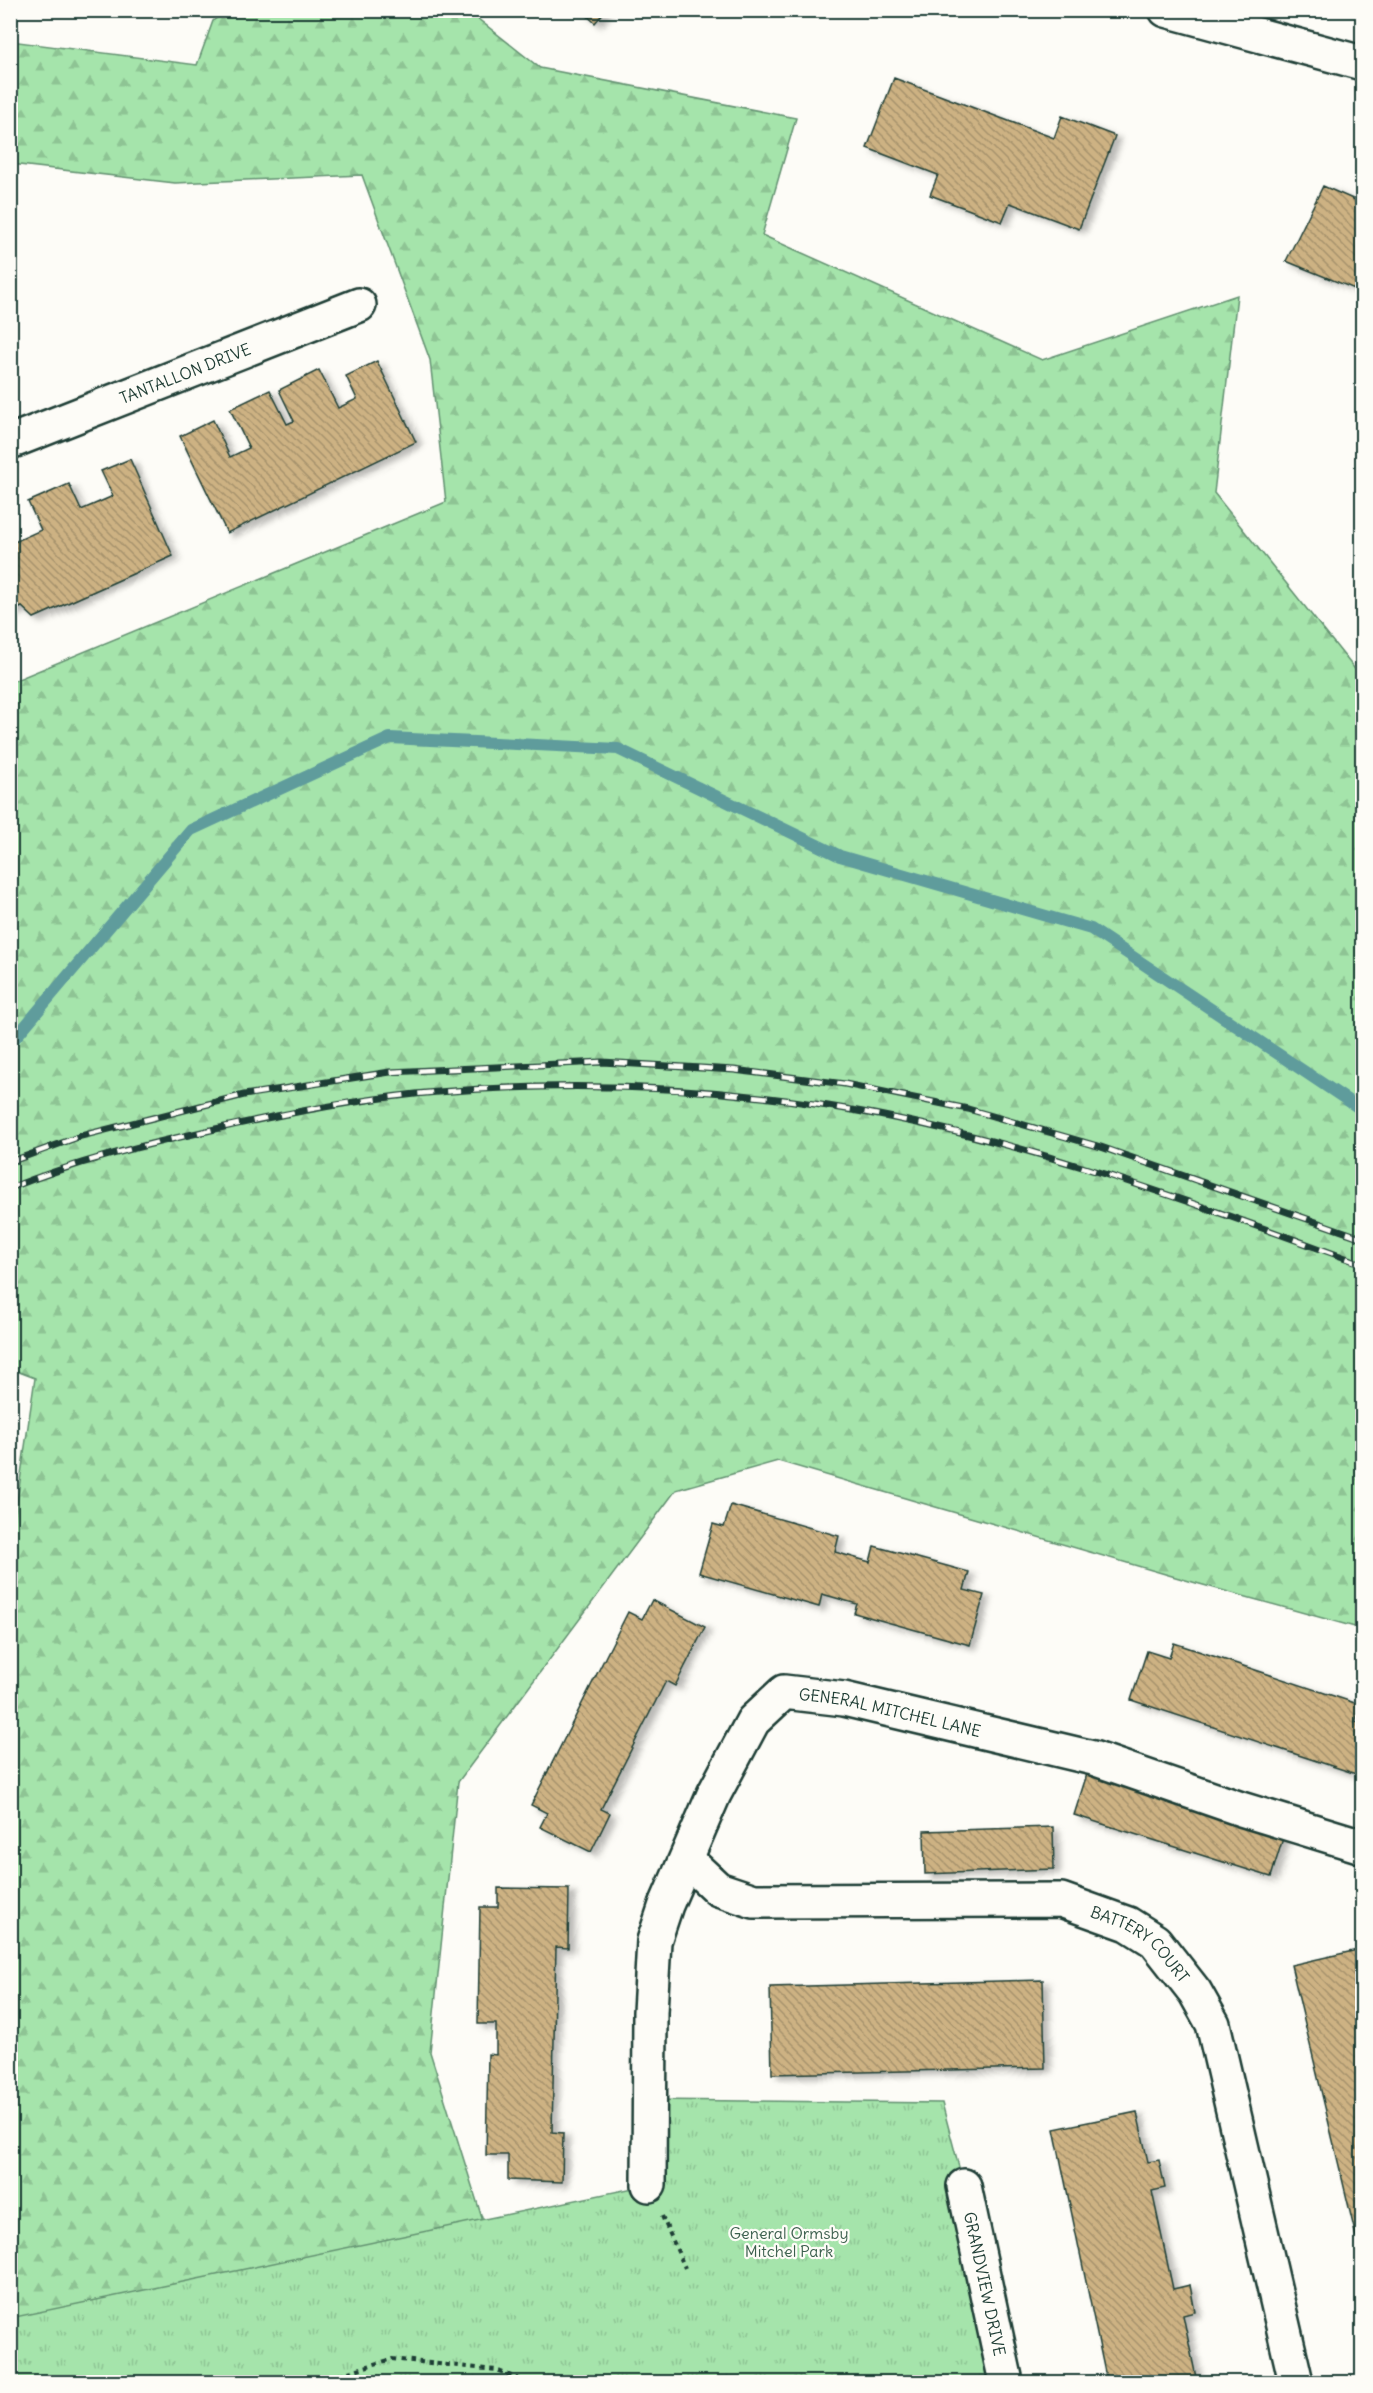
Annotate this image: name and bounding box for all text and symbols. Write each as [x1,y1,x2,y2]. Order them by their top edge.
street label: TANTALLON DRIVE [117,339,253,408]
street label: GENERAL MITCHEL LANE [798,1684,983,1741]
street label: BATTERY COURT [1088,1901,1194,1986]
street label: GRANDVIEW DRIVE [960,2210,1010,2358]
park label: General Ormsby Mitchel Park [729,2223,849,2261]

